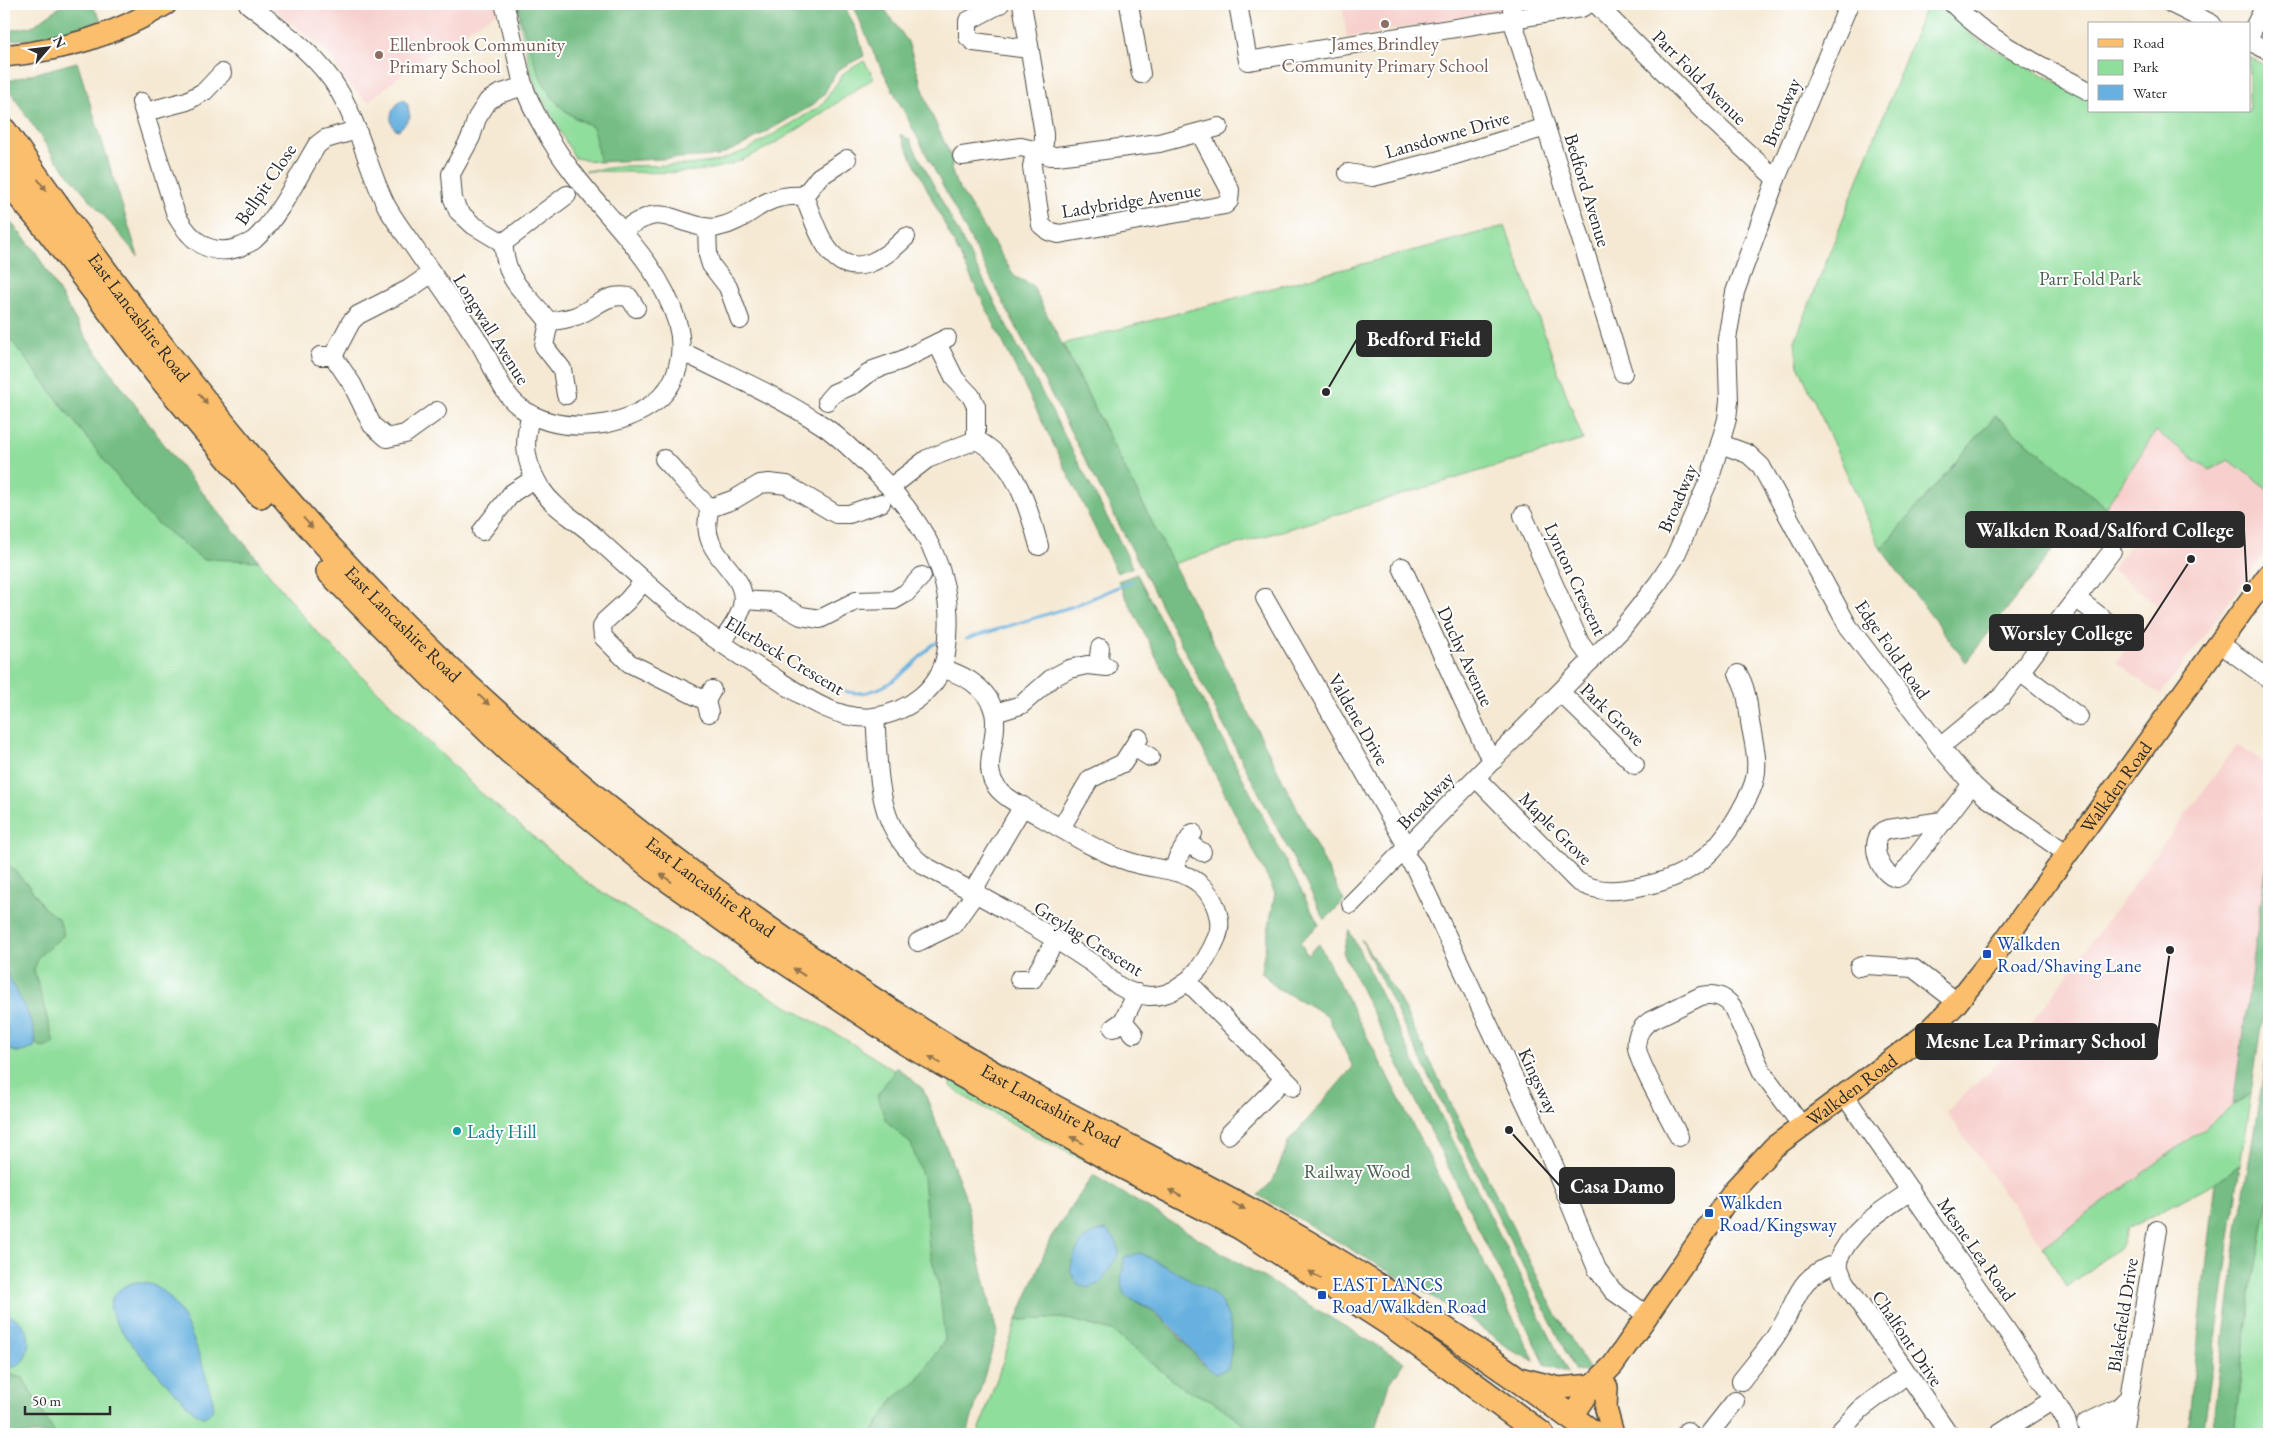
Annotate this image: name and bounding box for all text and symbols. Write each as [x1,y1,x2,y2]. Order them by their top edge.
marker: James Brindley Community Primary School [1379,18,1391,30]
north arrow [22,22,72,72]
legend [2088,22,2250,112]
street label: Parr Fold Avenue [1647,25,1752,130]
place label: James Brindley Community Primary School [1281,31,1489,78]
place label: Ellenbrook Community Primary School [389,32,566,79]
text: N [49,33,70,52]
text: Road [2133,33,2165,52]
marker: Ellenbrook Community Primary School [373,49,385,61]
text: Park [2133,57,2160,76]
street label: Broadway [1756,73,1807,150]
text: Water [2133,83,2167,102]
street label: Lansdowne Drive [1382,105,1512,164]
street label: Bedford Avenue [1558,130,1617,250]
street label: Bellpit Close [229,139,302,230]
street label: Ladybridge Avenue [1059,177,1203,224]
one-way arrow [37,178,47,192]
street label: East Lancashire Road [82,248,196,387]
park label: Parr Fold Park [2039,266,2142,291]
street label: Longwall Avenue [447,269,536,390]
callout: Bedford Field [1357,321,1491,356]
text: Bedford Field [1367,326,1481,352]
one-way arrow [197,392,208,405]
street label: Broadway [1652,459,1703,536]
callout: Walkden Road/Salford College [1966,512,2244,547]
one-way arrow [302,517,313,530]
text: Walkden Road/Salford College [1976,517,2234,543]
street label: Lynton Crescent [1538,519,1613,640]
street label: East Lancashire Road [339,560,467,688]
street label: Edge Fold Road [1849,595,1936,704]
street label: Duchy Avenue [1431,602,1500,710]
street label: Ellerbeck Crescent [720,610,849,701]
callout: Worsley College [1990,615,2143,650]
text: Worsley College [1999,620,2133,646]
street label: Valdene Drive [1322,669,1395,770]
street label: Park Grove [1575,677,1650,751]
one-way arrow [478,694,490,706]
street label: Walkden Road [2074,736,2158,838]
street label: Broadway [1391,765,1460,835]
street label: Maple Grove [1513,786,1598,871]
street label: East Lancashire Road [640,831,781,944]
one-way arrow [660,872,673,883]
street label: Greylag Crescent [1029,895,1148,982]
place label: Walkden Road/Shaving Lane [1997,931,2141,978]
marker: Walkden Road/Shaving Lane [1981,948,1993,960]
one-way arrow [792,967,806,977]
callout: Mesne Lea Primary School [1916,1024,2157,1059]
text: Mesne Lea Primary School [1926,1028,2147,1054]
street label: Kingsway [1512,1044,1565,1119]
street label: Walkden Road [1801,1048,1903,1132]
one-way arrow [929,1055,942,1064]
street label: East Lancashire Road [976,1058,1125,1154]
place label: Lady Hill [467,1119,537,1144]
marker: Lady Hill [451,1125,463,1137]
one-way arrow [1069,1136,1084,1144]
park label: Railway Wood [1304,1159,1411,1184]
callout: Casa Damo [1560,1168,1674,1203]
text: Casa Damo [1570,1173,1664,1199]
one-way arrow [1168,1189,1182,1197]
place label: Walkden Road/Kingsway [1719,1190,1837,1237]
street label: Mesne Lea Road [1932,1192,2022,1306]
one-way arrow [1231,1202,1246,1210]
marker: Walkden Road/Kingsway [1703,1207,1715,1219]
street label: Blakefield Drive [2101,1256,2144,1374]
one-way arrow [1309,1270,1322,1280]
place label: EAST LANCS Road/Walkden Road [1332,1272,1487,1319]
street label: Chalfont Drive [1866,1285,1949,1391]
marker: EAST LANCS Road/Walkden Road [1316,1289,1328,1301]
scale bar [25,1383,110,1415]
text: 50 m [32,1391,61,1410]

